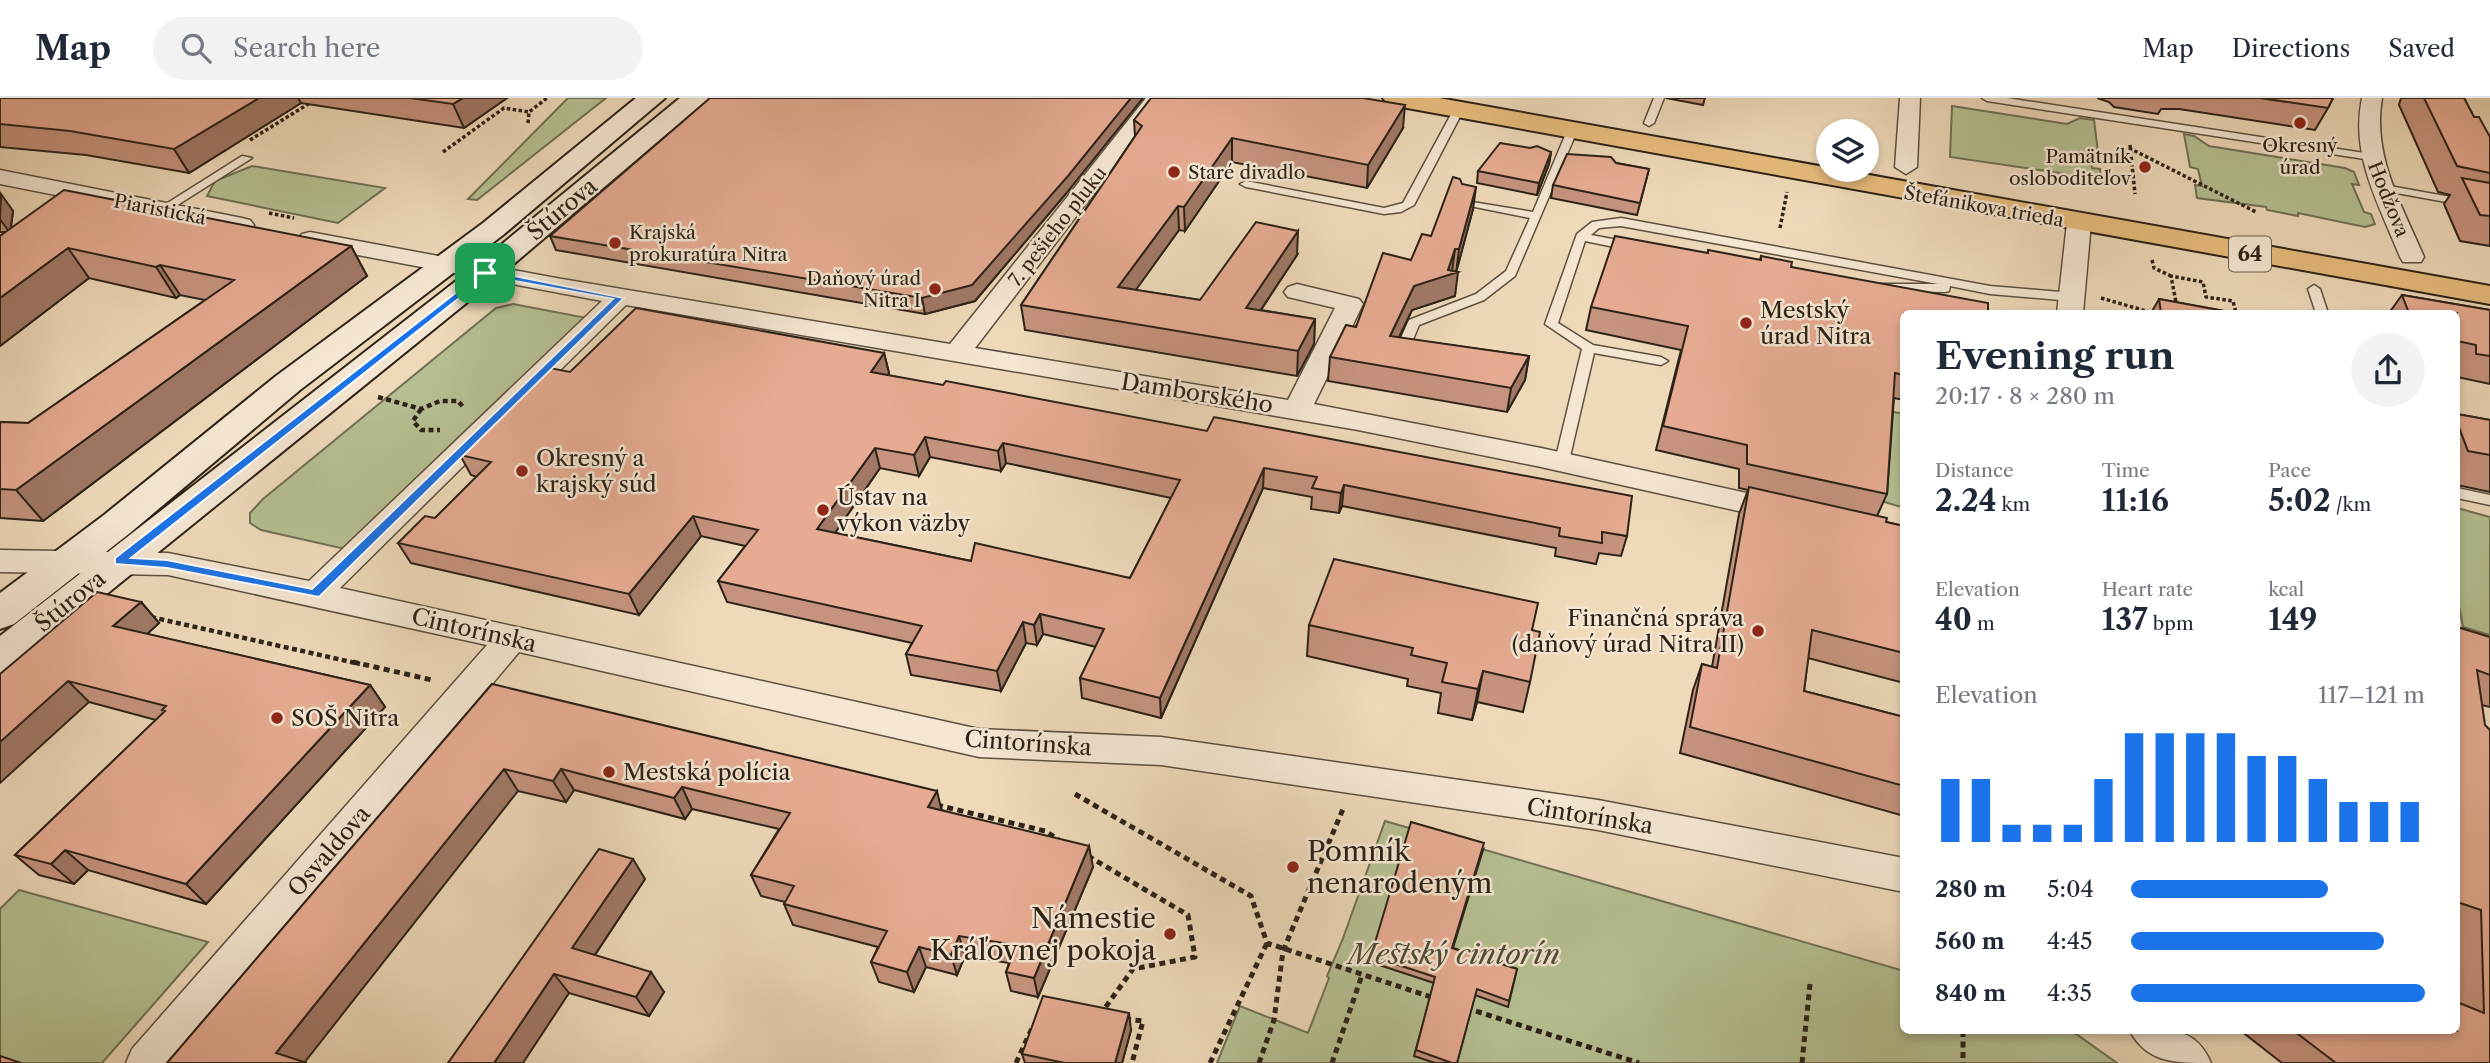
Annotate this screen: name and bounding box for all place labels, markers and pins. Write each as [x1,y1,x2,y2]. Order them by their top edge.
marker: Okresný úrad [2292,115,2308,131]
place label: Okresný úrad [2262,134,2338,179]
place label: Pamätník osloboditeľov [2009,145,2132,190]
marker: Pamätník osloboditeľov [2137,159,2153,175]
place label: Staré divadlo [1188,161,1305,184]
marker: Staré divadlo [1166,164,1182,180]
place label: Krajská prokuratúra Nitra [629,221,788,266]
marker: Krajská prokuratúra Nitra [607,235,623,251]
pin [455,243,515,303]
place label: Daňový úrad Nitra I [807,267,921,312]
marker: Daňový úrad Nitra I [927,281,943,297]
place label: Mestský úrad Nitra [1760,296,1872,350]
marker: Mestský úrad Nitra [1738,315,1754,331]
place label: Okresný a krajský súd [536,444,657,498]
marker: Okresný a krajský súd [514,463,530,479]
place label: Ústav na výkon väzby [836,483,971,537]
marker: Ústav na výkon väzby [815,502,831,518]
place label: Finančná správa (daňový úrad Nitra II) [1512,604,1745,658]
marker: Finančná správa (daňový úrad Nitra II) [1750,623,1766,639]
place label: SOŠ Nitra [291,704,400,732]
marker: SOŠ Nitra [269,710,285,726]
place label: Mestská polícia [623,758,792,786]
marker: Mestská polícia [601,764,617,780]
place label: Pomník nenarodeným [1307,834,1492,900]
marker: Pomník nenarodeným [1285,859,1301,875]
place label: Námestie Kráľovnej pokoja [930,901,1156,967]
marker: Námestie Kráľovnej pokoja [1162,926,1178,942]

